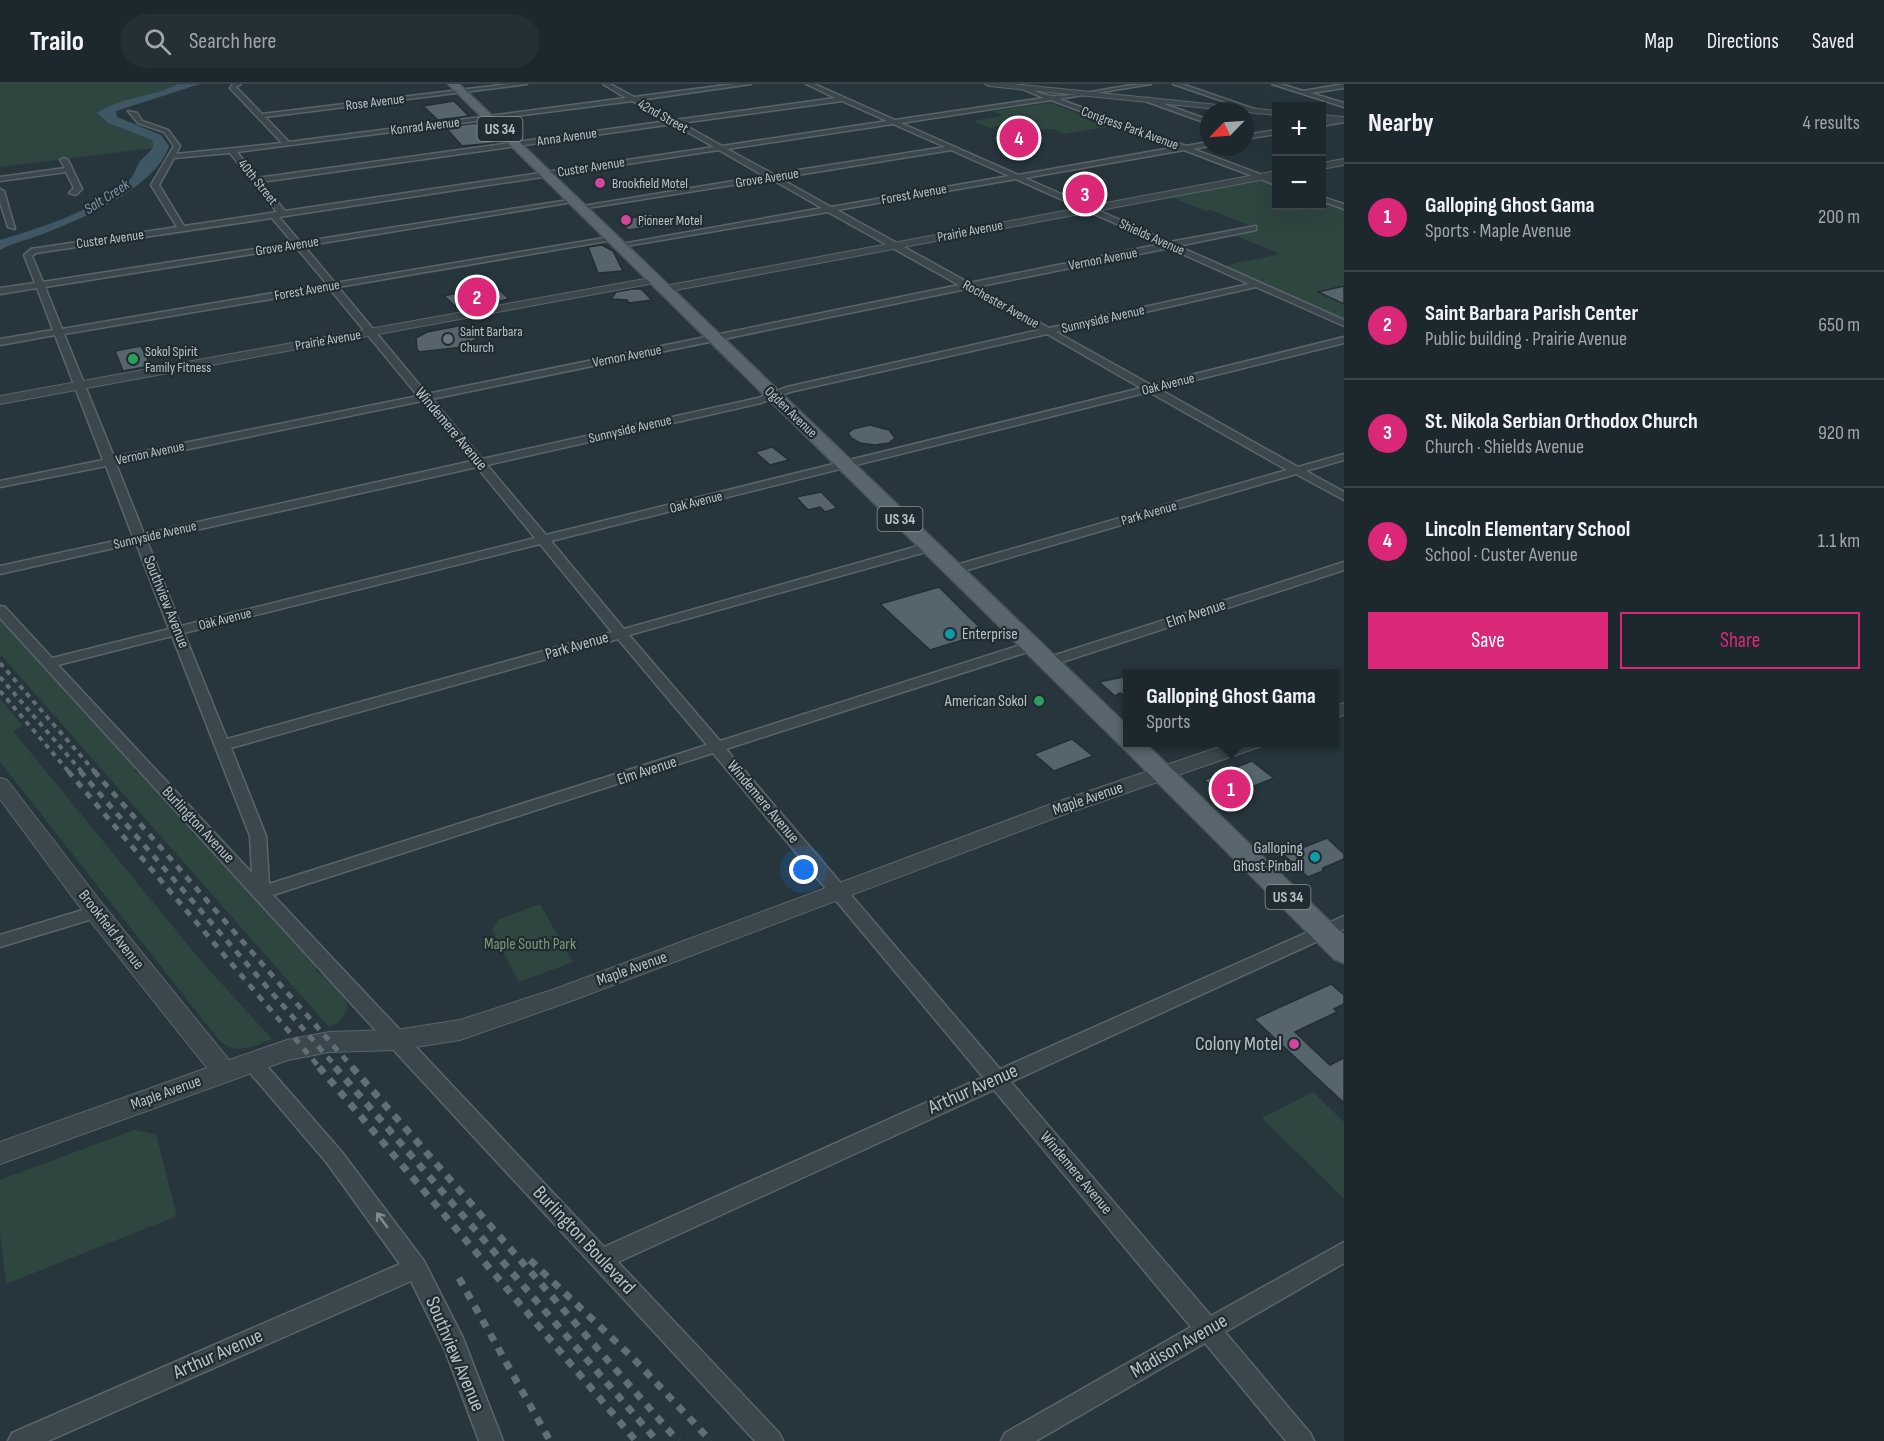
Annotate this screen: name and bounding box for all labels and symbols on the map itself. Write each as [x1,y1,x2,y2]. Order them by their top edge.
street label: Rose Avenue [345,90,405,114]
street label: 42nd Street [635,95,691,137]
street label: Congress Park Avenue [1079,102,1181,154]
north arrow [1200,102,1254,156]
street label: Konrad Avenue [390,113,460,139]
pin: 4 [1000,116,1038,160]
road number: US 34 [478,117,522,141]
street label: Anna Avenue [535,124,598,150]
street label: Custer Avenue [556,153,626,181]
street label: 40th Street [234,156,282,208]
street label: Grove Avenue [734,165,800,191]
pin: 3 [1066,172,1104,216]
water label: Salt Creek [81,175,134,219]
place label: Brookfield Motel [612,175,688,192]
marker: Brookfield Motel [593,176,607,190]
street label: Forest Avenue [880,180,948,208]
place label: Pioneer Motel [638,212,702,229]
marker: Pioneer Motel [619,213,633,227]
street label: Shields Avenue [1117,215,1187,259]
street label: Prairie Avenue [936,216,1004,246]
street label: Custer Avenue [75,226,145,252]
street label: Grove Avenue [254,233,320,259]
street label: Vernon Avenue [1067,244,1139,274]
pin: 2 [458,274,496,320]
street label: Forest Avenue [273,276,341,304]
street label: Rochester Avenue [960,276,1042,332]
street label: Sunnyside Avenue [1060,301,1146,337]
place label: Saint Barbara Church [460,323,523,356]
street label: Prairie Avenue [294,326,362,354]
marker: Saint Barbara Church [441,332,455,346]
street label: Vernon Avenue [591,341,663,371]
place label: Sokol Spirit Family Fitness [145,343,211,376]
marker: Sokol Spirit Family Fitness [126,352,140,366]
street label: Oak Avenue [1140,369,1196,399]
street label: Ogden Avenue [761,383,821,441]
street label: Windemere Avenue [411,384,491,474]
street label: Sunnyside Avenue [587,411,673,447]
street label: Vernon Avenue [114,437,186,469]
street label: Oak Avenue [668,487,724,517]
street label: Park Avenue [1119,497,1179,529]
road number: US 34 [878,507,922,531]
street label: Sunnyside Avenue [112,517,198,553]
street label: Southview Avenue [139,553,193,651]
street label: Elm Avenue [1164,595,1228,633]
street label: Oak Avenue [197,604,253,634]
place label: Enterprise [962,625,1018,644]
marker: Enterprise [943,627,957,641]
street label: Park Avenue [543,628,611,664]
place label: American Sokol [944,692,1027,711]
marker: American Sokol [1032,694,1046,708]
street label: Elm Avenue [615,752,679,790]
street label: Windemere Avenue [723,757,803,847]
pin: 1 [1212,766,1250,812]
street label: Maple Avenue [1050,778,1126,820]
street label: Burlington Avenue [158,783,238,867]
place label: Galloping Ghost Pinball [1233,839,1303,876]
marker: Galloping Ghost Pinball [1308,850,1322,864]
your location [789,855,818,884]
road number: US 34 [1266,885,1310,909]
street label: Brookfield Avenue [74,886,148,974]
park label: Maple South Park [484,935,576,954]
street label: Maple Avenue [594,948,670,990]
place label: Colony Motel [1195,1032,1282,1056]
marker: Colony Motel [1287,1037,1301,1051]
street label: Arthur Avenue [923,1059,1022,1120]
street label: Maple Avenue [128,1072,204,1114]
street label: Windemere Avenue [1036,1128,1116,1218]
street label: Burlington Boulevard [528,1181,640,1299]
one-way arrow [376,1213,388,1229]
street label: Southview Avenue [420,1293,490,1415]
street label: Madison Avenue [1126,1309,1232,1383]
street label: Arthur Avenue [168,1324,267,1385]

